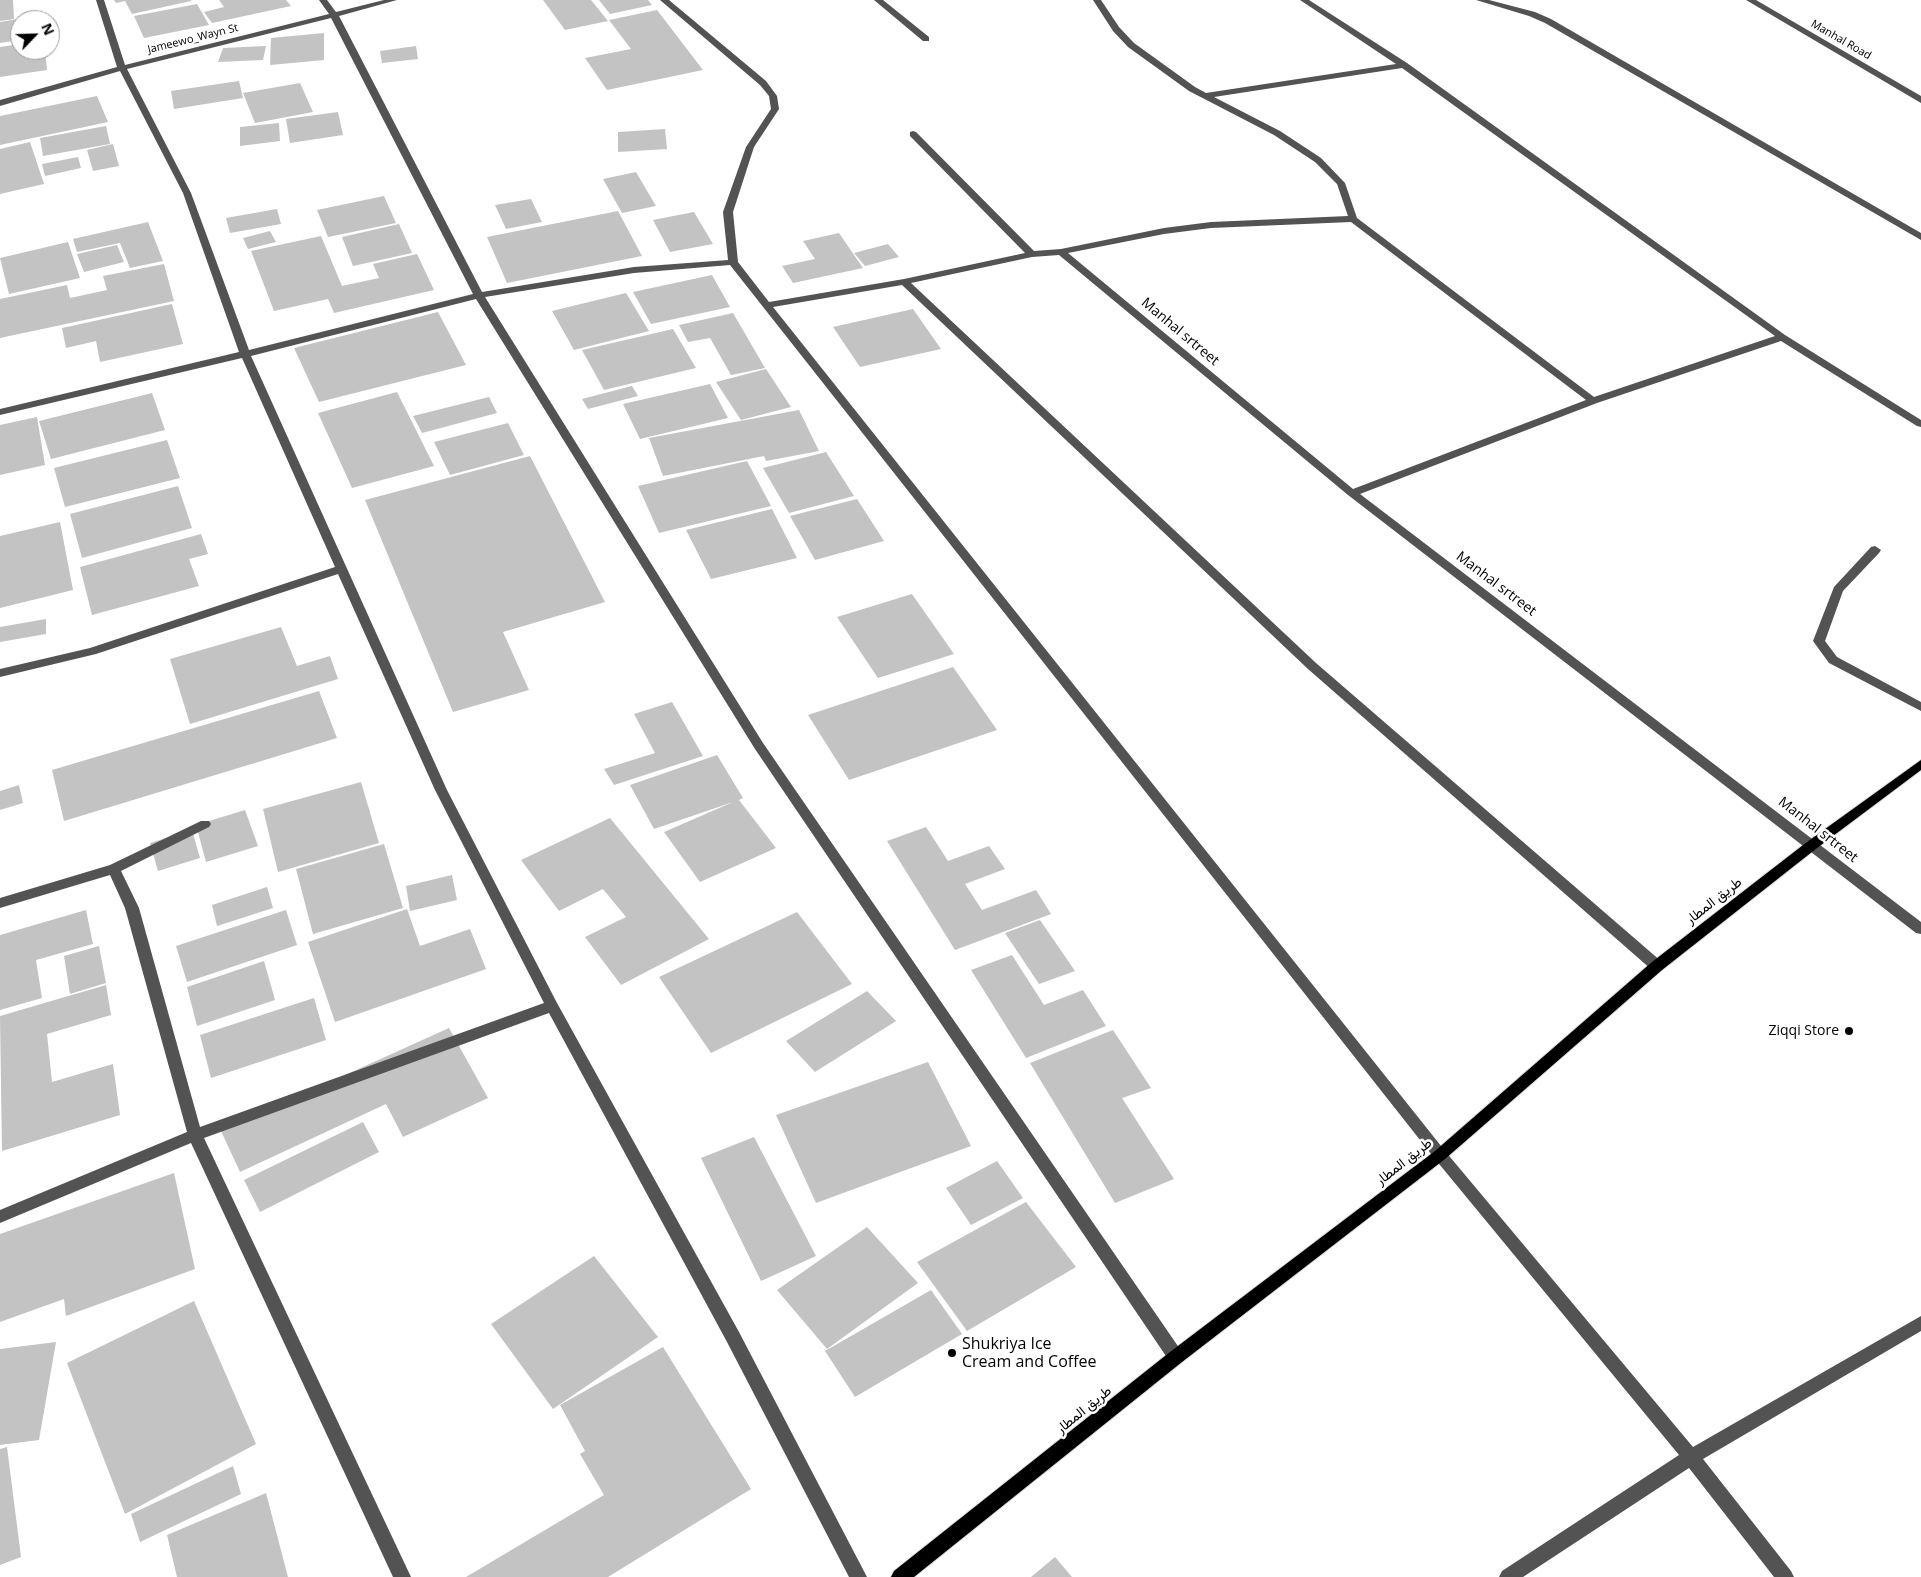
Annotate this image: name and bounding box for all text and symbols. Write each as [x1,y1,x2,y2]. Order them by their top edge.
north arrow [10,10,60,60]
street label: Manhal Road [1808,17,1874,63]
text: N [37,20,59,38]
street label: Jameewo_Wayn St [146,21,240,57]
street label: Manhal srtreet [1138,295,1222,369]
street label: Manhal srtreet [1452,548,1540,620]
street label: Manhal srtreet [1775,794,1861,866]
street label: طريق المطار [1683,874,1745,928]
place label: Ziqqi Store [1768,1023,1839,1039]
marker: Ziqqi Store [1843,1025,1855,1037]
street label: طريق المطار [1373,1135,1435,1189]
place label: Shukriya Ice Cream and Coffee [962,1334,1097,1372]
marker: Shukriya Ice Cream and Coffee [946,1347,958,1359]
street label: طريق المطار [1053,1383,1115,1437]

